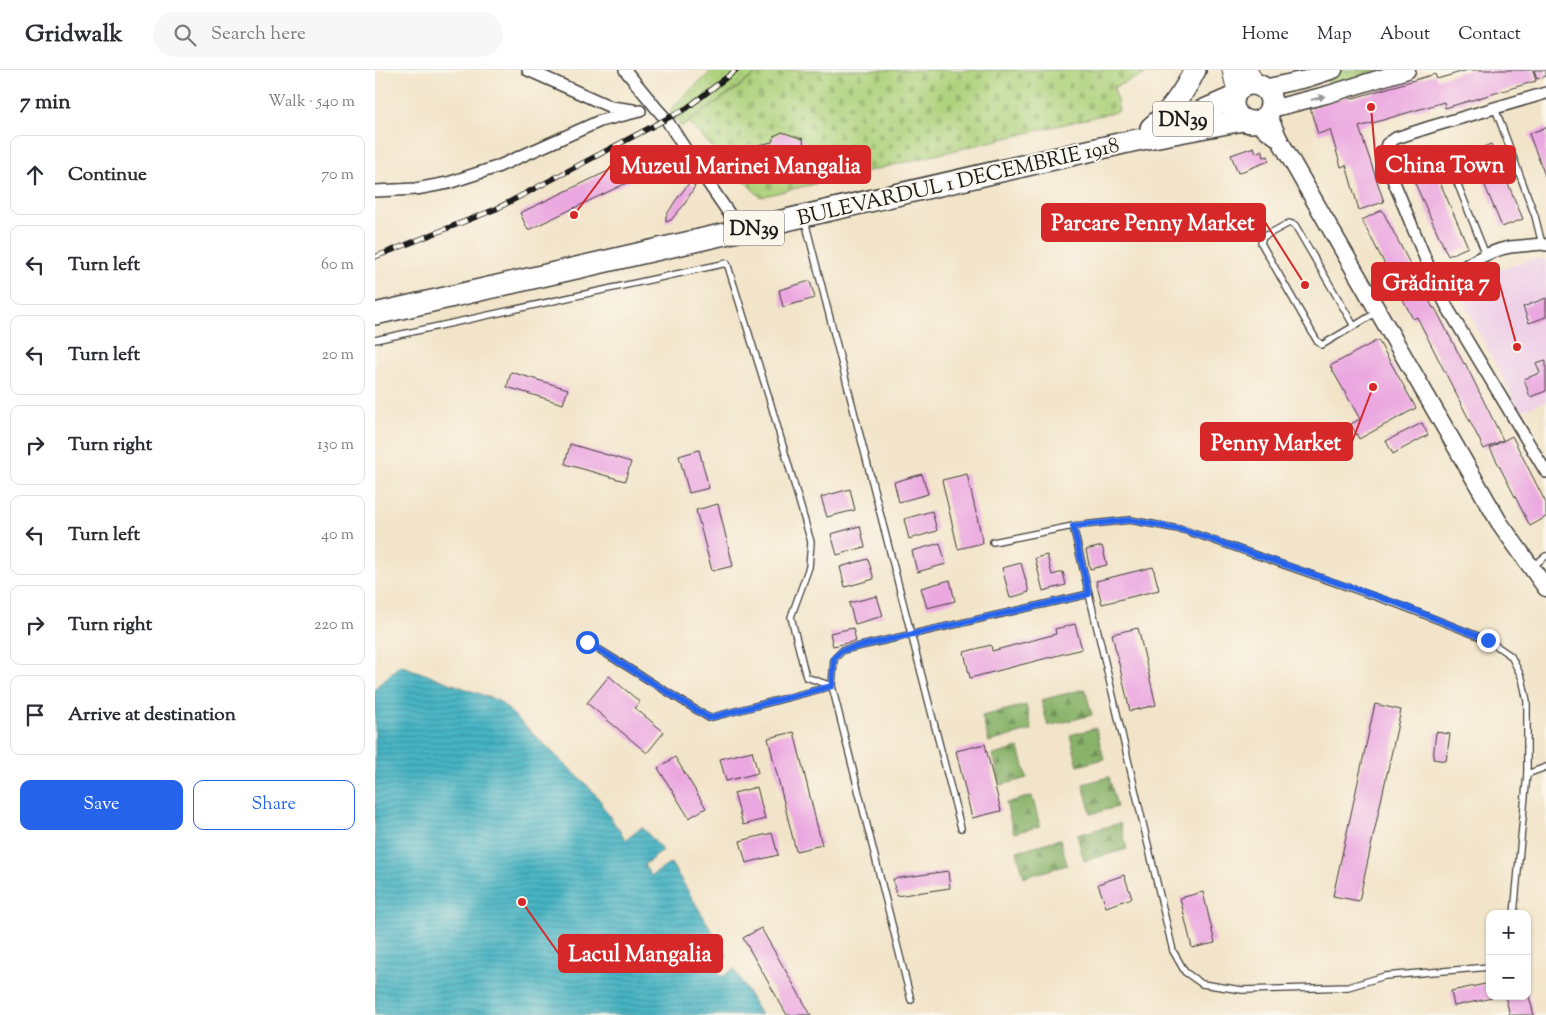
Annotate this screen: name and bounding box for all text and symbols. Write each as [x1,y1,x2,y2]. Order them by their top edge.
search box [153,12,503,57]
text: Gridwalk [25,18,123,52]
icon: search [171,21,199,49]
text: Search here [211,21,306,48]
text: Home [1242,22,1289,48]
text: Map [1317,22,1352,48]
text: About [1380,22,1430,48]
text: Contact [1458,22,1521,48]
text: 7 min [20,88,71,118]
text: Walk · 540 m [268,91,355,114]
one-way arrow [1311,93,1326,101]
road number: DN39 [1153,102,1213,136]
street label: BULEVARDUL 1 DECEMBRIE 1918 [794,131,1122,235]
callout: Muzeul Marinei Mangalia [611,146,870,183]
callout: China Town [1376,146,1515,183]
text: China Town [1385,151,1505,183]
text: Muzeul Marinei Mangalia [621,152,862,184]
icon: ahead [21,161,49,189]
text: Continue [68,162,147,189]
text: 70 m [321,164,354,187]
callout: Parcare Penny Market [1042,204,1265,241]
text: Parcare Penny Market [1051,209,1255,241]
road number: DN39 [724,210,784,246]
icon: left [21,251,49,279]
text: Turn left [68,252,140,279]
text: 60 m [321,254,354,277]
callout: Grădinița 7 [1372,263,1499,300]
text: Grădinița 7 [1382,269,1491,301]
icon: left [21,341,49,369]
text: Turn left [68,342,140,369]
text: 20 m [321,344,354,367]
callout: Penny Market [1201,423,1352,460]
text: Penny Market [1211,429,1342,461]
icon: right [21,431,49,459]
text: Turn right [68,432,152,459]
text: 130 m [317,434,354,457]
icon: left [21,521,49,549]
text: Turn left [68,522,140,549]
text: 40 m [321,524,354,547]
icon: right [21,611,49,639]
text: Turn right [68,612,152,639]
text: 220 m [314,614,354,637]
route end [1477,629,1500,652]
route start [576,631,599,654]
icon: arrive [21,701,49,729]
text: Arrive at destination [68,702,236,729]
button: Save [20,780,183,830]
button: Share [193,780,355,830]
map controls [1486,910,1531,1000]
button: + [1486,910,1531,955]
callout: Lacul Mangalia [559,935,722,972]
text: Lacul Mangalia [568,940,712,972]
button: − [1486,955,1531,1000]

